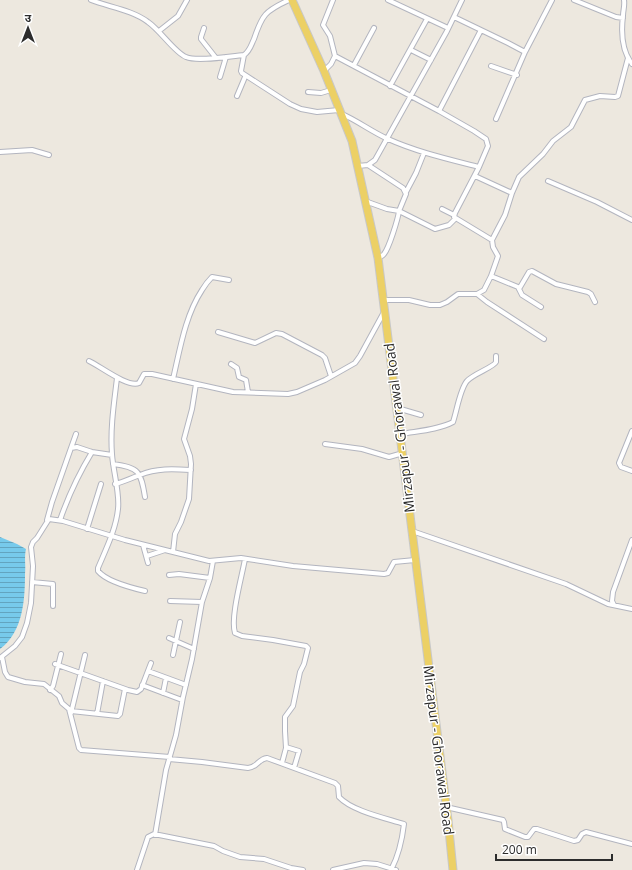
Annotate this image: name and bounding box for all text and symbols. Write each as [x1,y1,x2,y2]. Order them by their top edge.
north arrow [8,8,48,48]
text: उ [25,10,32,25]
street label: Mirzapur - Ghorawal Road [379,342,419,514]
street label: Mirzapur - Ghorawal Road [419,664,459,836]
scale bar [496,836,612,862]
text: 200 m [502,841,537,858]

